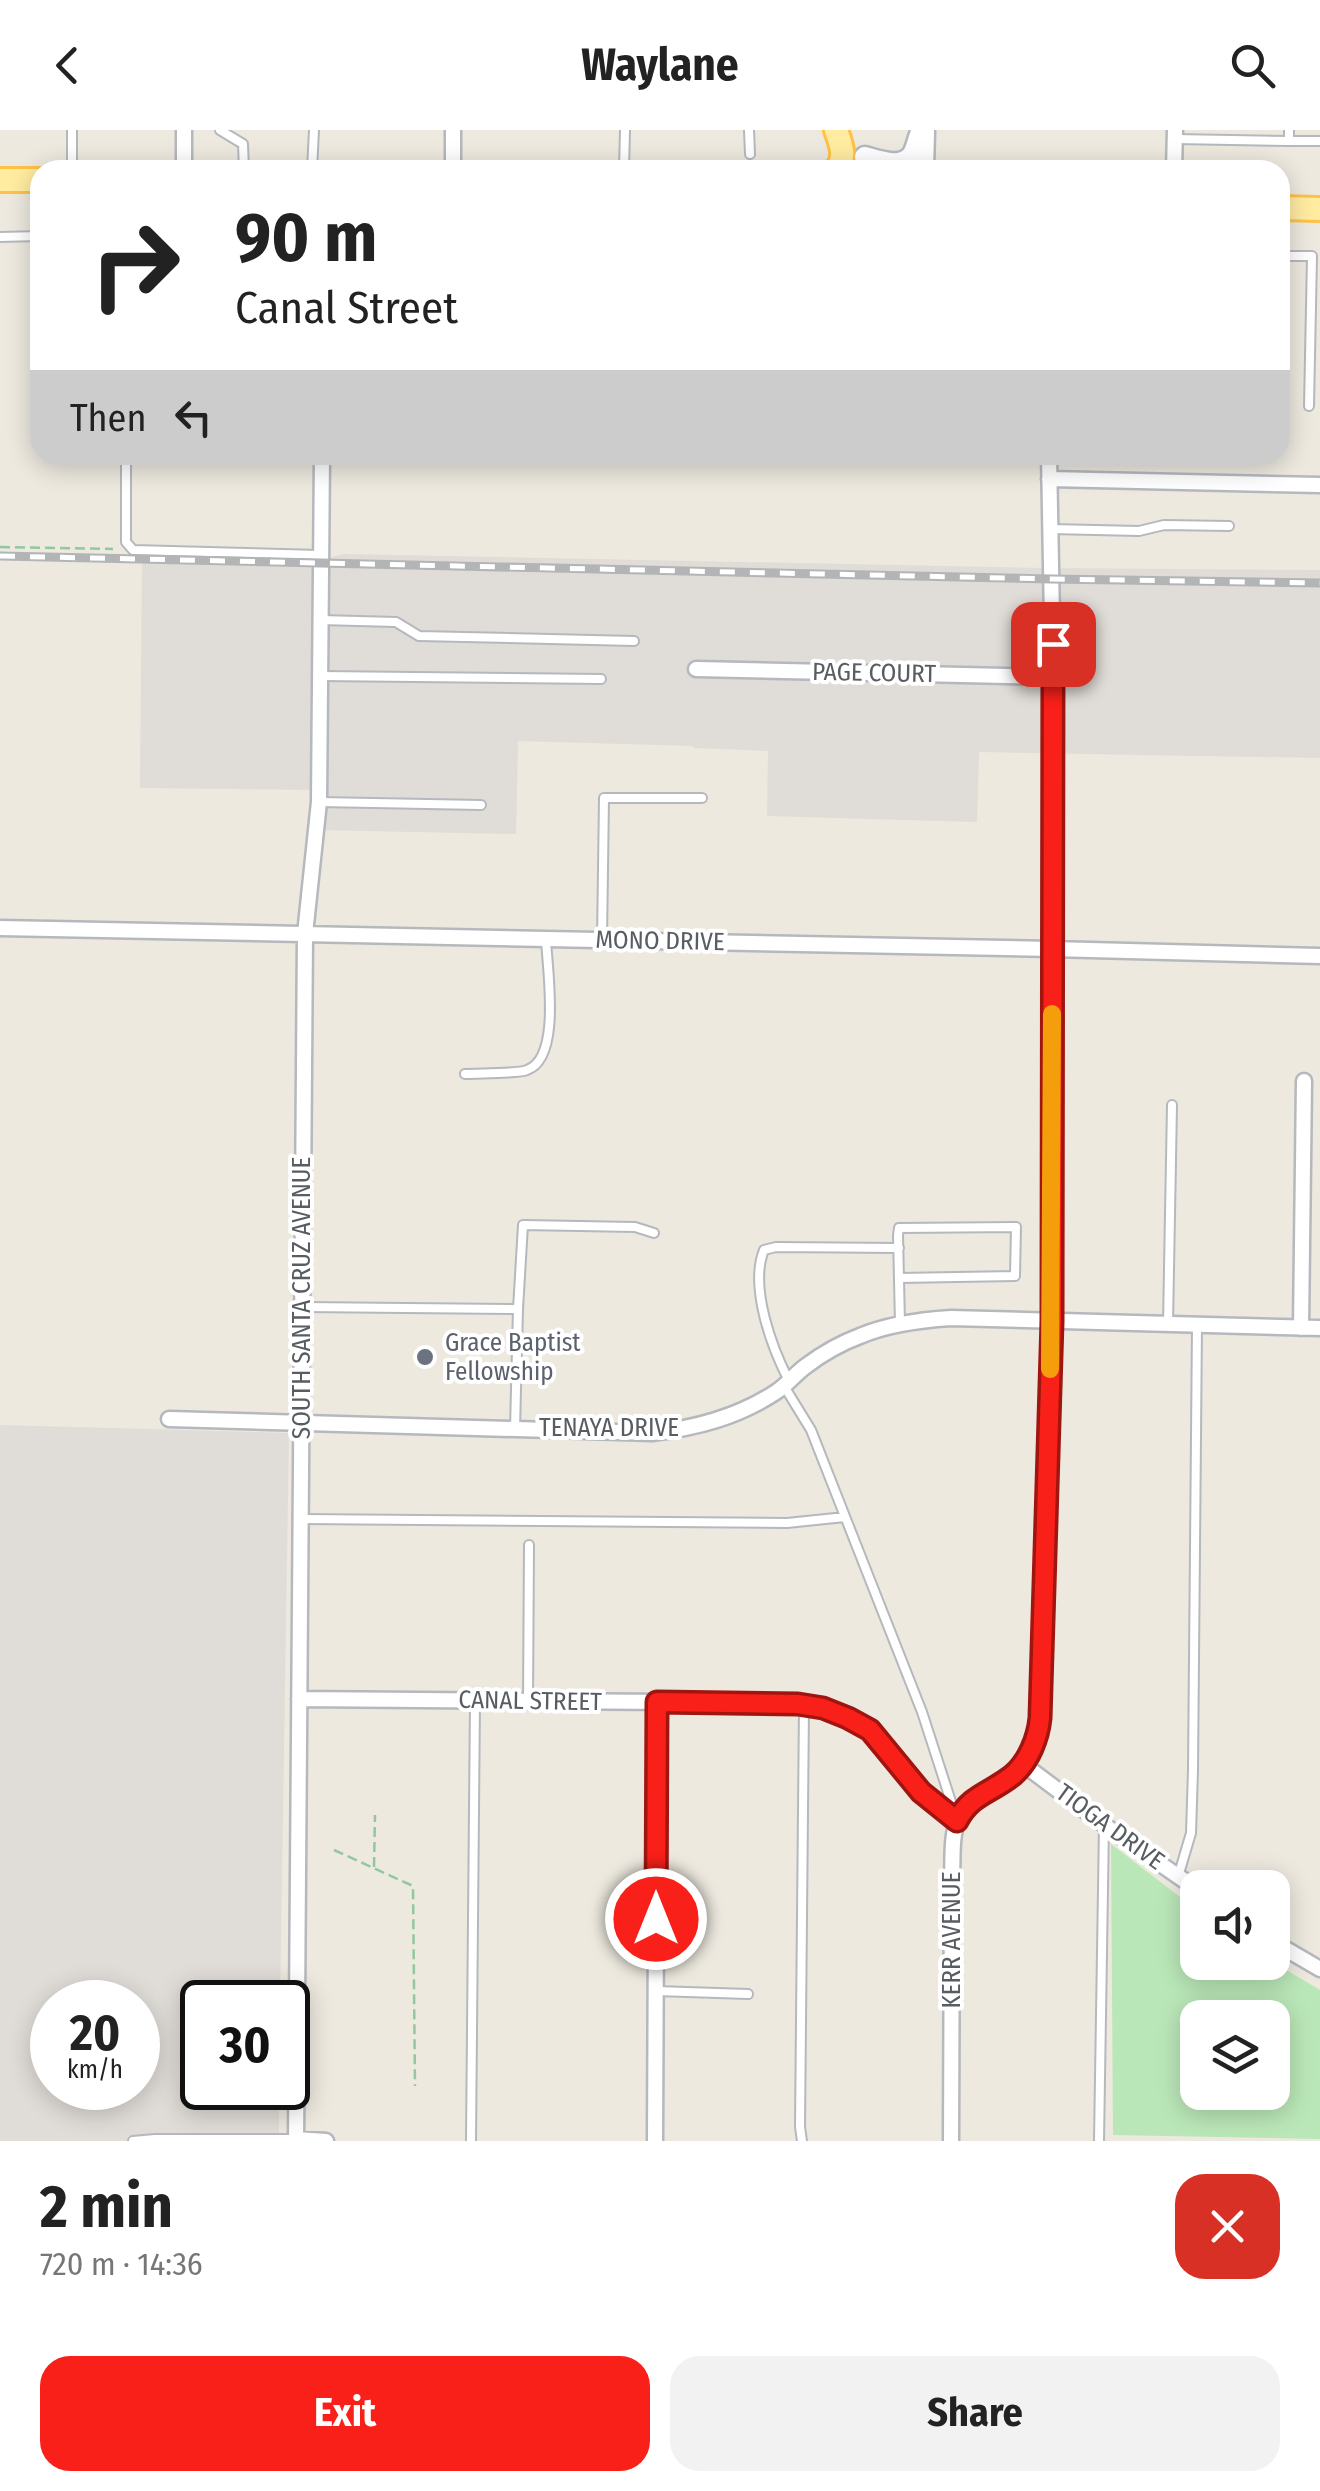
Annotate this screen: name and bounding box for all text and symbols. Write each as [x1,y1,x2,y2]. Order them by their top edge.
icon: back [40,38,95,93]
text: Waylane [581,38,739,92]
icon: search [1225,38,1280,93]
text: 90 m [235,196,377,280]
icon: right [70,200,200,330]
text: Canal Street [235,281,458,335]
icon: left [166,390,221,445]
text: Then [70,395,146,441]
pin [1011,602,1096,687]
icon: arrive [1026,617,1081,672]
street label: PAGE COURT [812,657,937,689]
street label: MONO DRIVE [595,925,725,957]
street label: SOUTH SANTA CRUZ AVENUE [287,1157,317,1439]
place label: Grace Baptist Fellowship [445,1328,581,1387]
marker: Grace Baptist Fellowship [414,1346,436,1368]
street label: TENAYA DRIVE [539,1413,679,1443]
street label: CANAL STREET [458,1685,602,1717]
street label: TIOGA DRIVE [1050,1778,1170,1876]
position arrow [604,1867,708,1971]
map controls [1180,1870,1290,2110]
button: sound [1180,1870,1290,1980]
street label: KERR AVENUE [937,1872,967,2008]
speed limit sign: 30 [180,1980,310,2110]
button: layers [1180,2000,1290,2110]
text: 20 [70,2003,120,2063]
text: km/h [67,2055,123,2085]
text: 2 min [40,2171,173,2243]
button: close [1175,2174,1280,2279]
text: 720 m · 14:36 [40,2245,203,2283]
button: Exit [40,2356,650,2471]
button: Share [670,2356,1280,2471]

